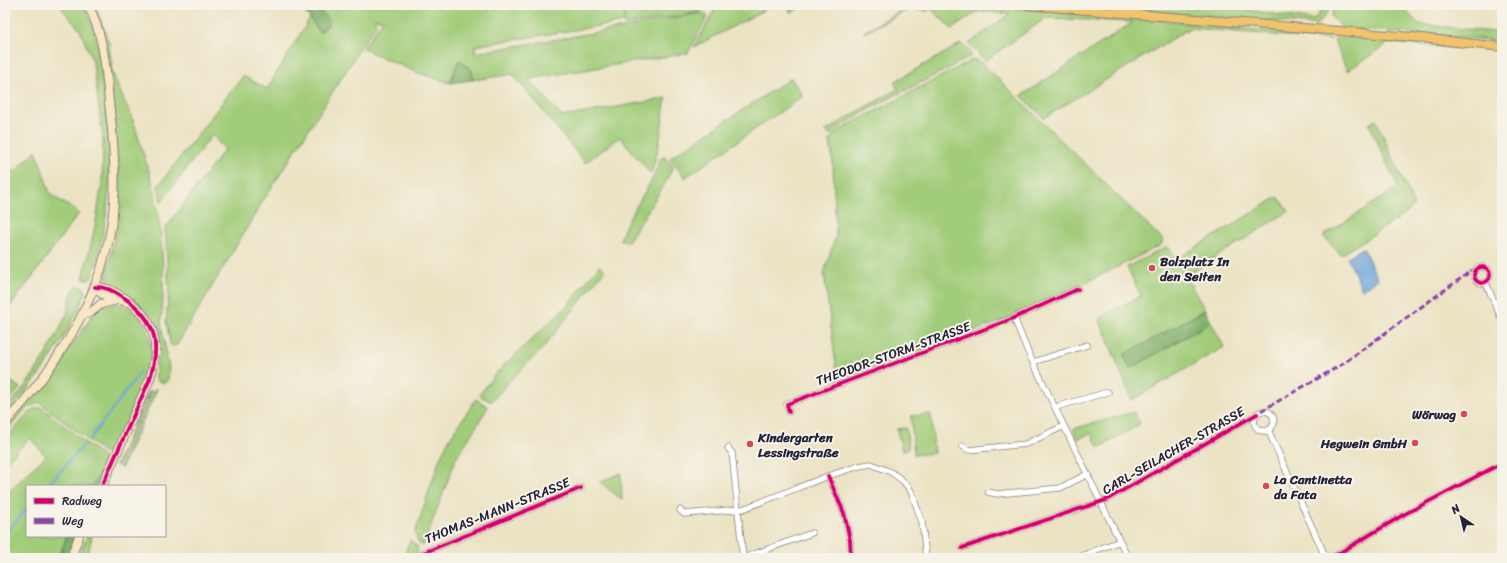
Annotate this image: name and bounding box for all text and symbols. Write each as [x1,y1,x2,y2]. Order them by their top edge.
place label: Bolzplatz In den Seiten [1160,250,1230,288]
marker: Bolzplatz In den Seiten [1147,263,1157,273]
street label: THEODOR-STORM-STRASSE [813,314,975,392]
street label: CARL-SEILACHER-STRASSE [1098,400,1250,501]
place label: Wörwag [1412,403,1456,426]
marker: Wörwag [1459,409,1469,419]
place label: Kindergarten Lessingstraße [757,426,839,464]
place label: Hegwein GmbH [1320,432,1408,455]
marker: Hegwein GmbH [1410,438,1420,448]
marker: Kindergarten Lessingstraße [745,439,755,449]
place label: La Cantinetta da Fata [1274,468,1352,506]
street label: THOMAS-MANN-STRASSE [421,470,574,550]
marker: La Cantinetta da Fata [1261,481,1271,491]
legend [26,485,166,537]
text: Radweg [62,490,102,512]
north arrow [1441,497,1481,537]
text: N [1446,499,1464,520]
text: Weg [62,510,83,532]

